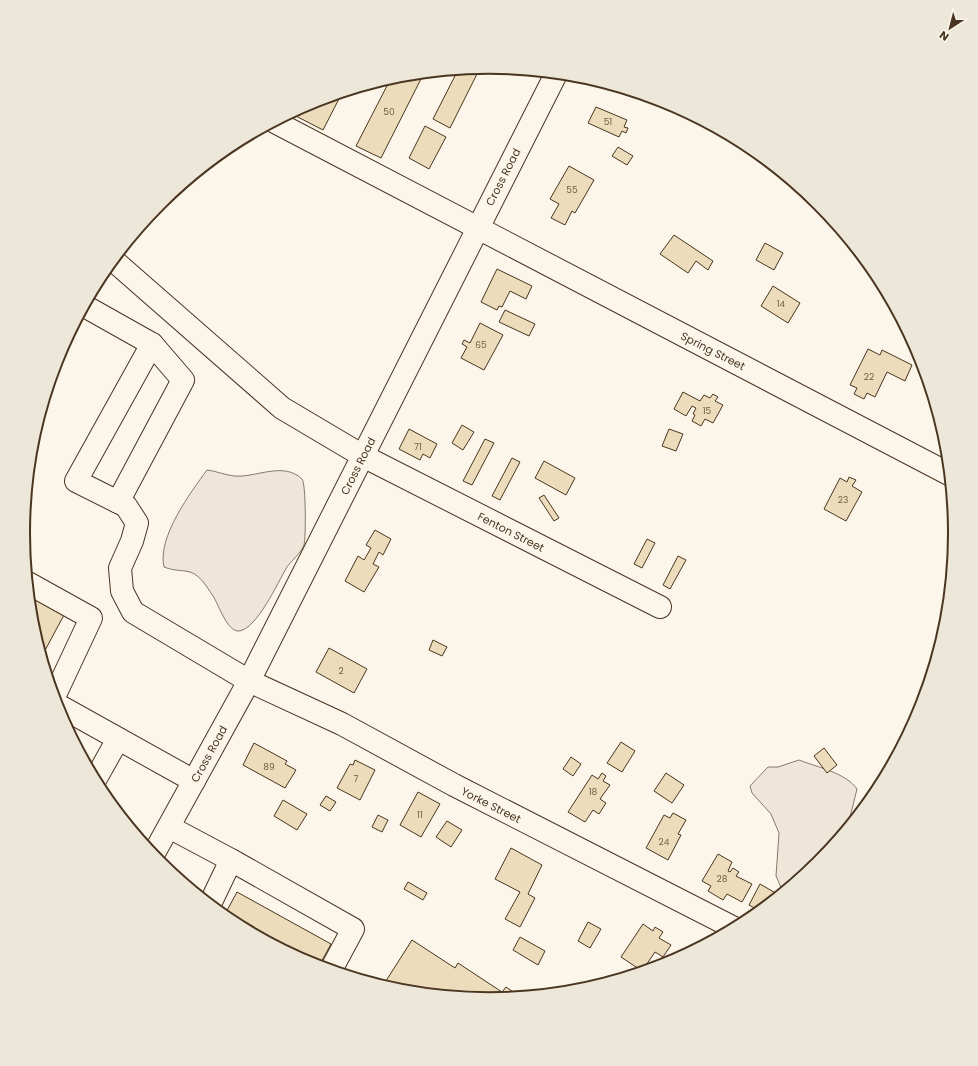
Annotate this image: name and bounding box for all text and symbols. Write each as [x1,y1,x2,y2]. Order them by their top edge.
north arrow [930,8,970,48]
text: N [936,27,952,45]
house number: 50 [383,106,395,118]
house number: 51 [604,116,612,128]
street label: Cross Road [482,145,524,209]
house number: 55 [566,184,578,196]
house number: 14 [777,298,786,310]
street label: Spring Street [678,328,748,374]
house number: 65 [475,339,487,351]
house number: 22 [864,371,874,383]
house number: 15 [703,405,712,417]
street label: Cross Road [337,434,379,498]
house number: 71 [414,441,422,453]
house number: 23 [838,494,848,506]
street label: Fenton Street [475,508,547,556]
house number: 2 [338,665,344,677]
street label: Cross Road [187,723,231,785]
house number: 89 [263,761,275,773]
house number: 7 [354,773,359,785]
street label: Yorke Street [458,783,524,827]
house number: 18 [589,786,598,798]
house number: 11 [417,809,423,821]
house number: 24 [659,836,670,848]
house number: 28 [717,873,728,885]

